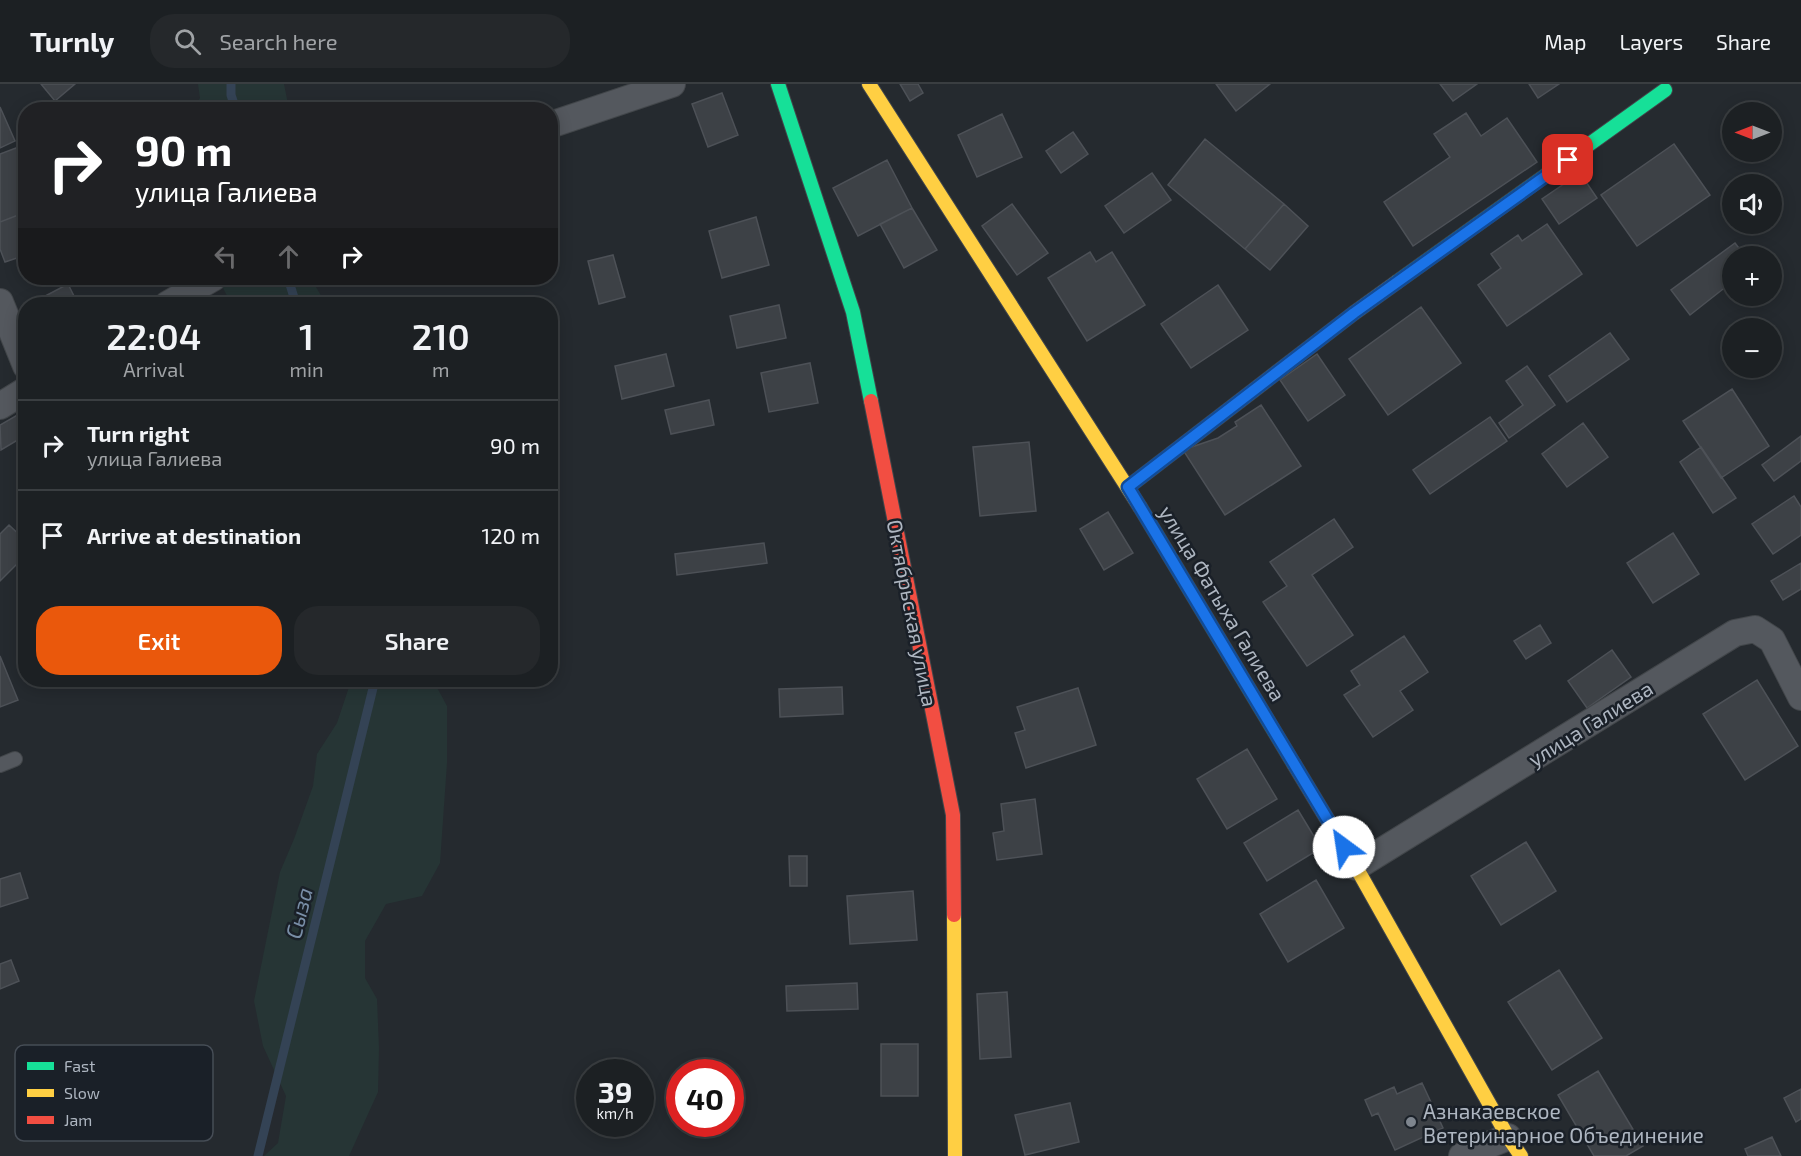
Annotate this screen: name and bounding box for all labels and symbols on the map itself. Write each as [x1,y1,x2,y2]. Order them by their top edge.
north arrow [1722,102,1782,162]
pin [1542,134,1593,185]
street label: улица Фатыха Галиева [1154,501,1291,706]
street label: Октябрьская улица [882,517,943,709]
street label: улица Галиева [1523,675,1657,772]
position arrow [1312,815,1376,879]
water label: Сыза [279,885,317,941]
legend [15,1045,213,1141]
text: Fast [64,1056,95,1075]
speed limit sign: 40 [666,1059,744,1137]
text: Slow [64,1083,100,1102]
place label: Азнакаевское Ветеринарное Объединение [1423,1098,1704,1147]
text: Jam [64,1110,92,1129]
marker: Азнакаевское Ветеринарное Объединение [1404,1115,1418,1129]

